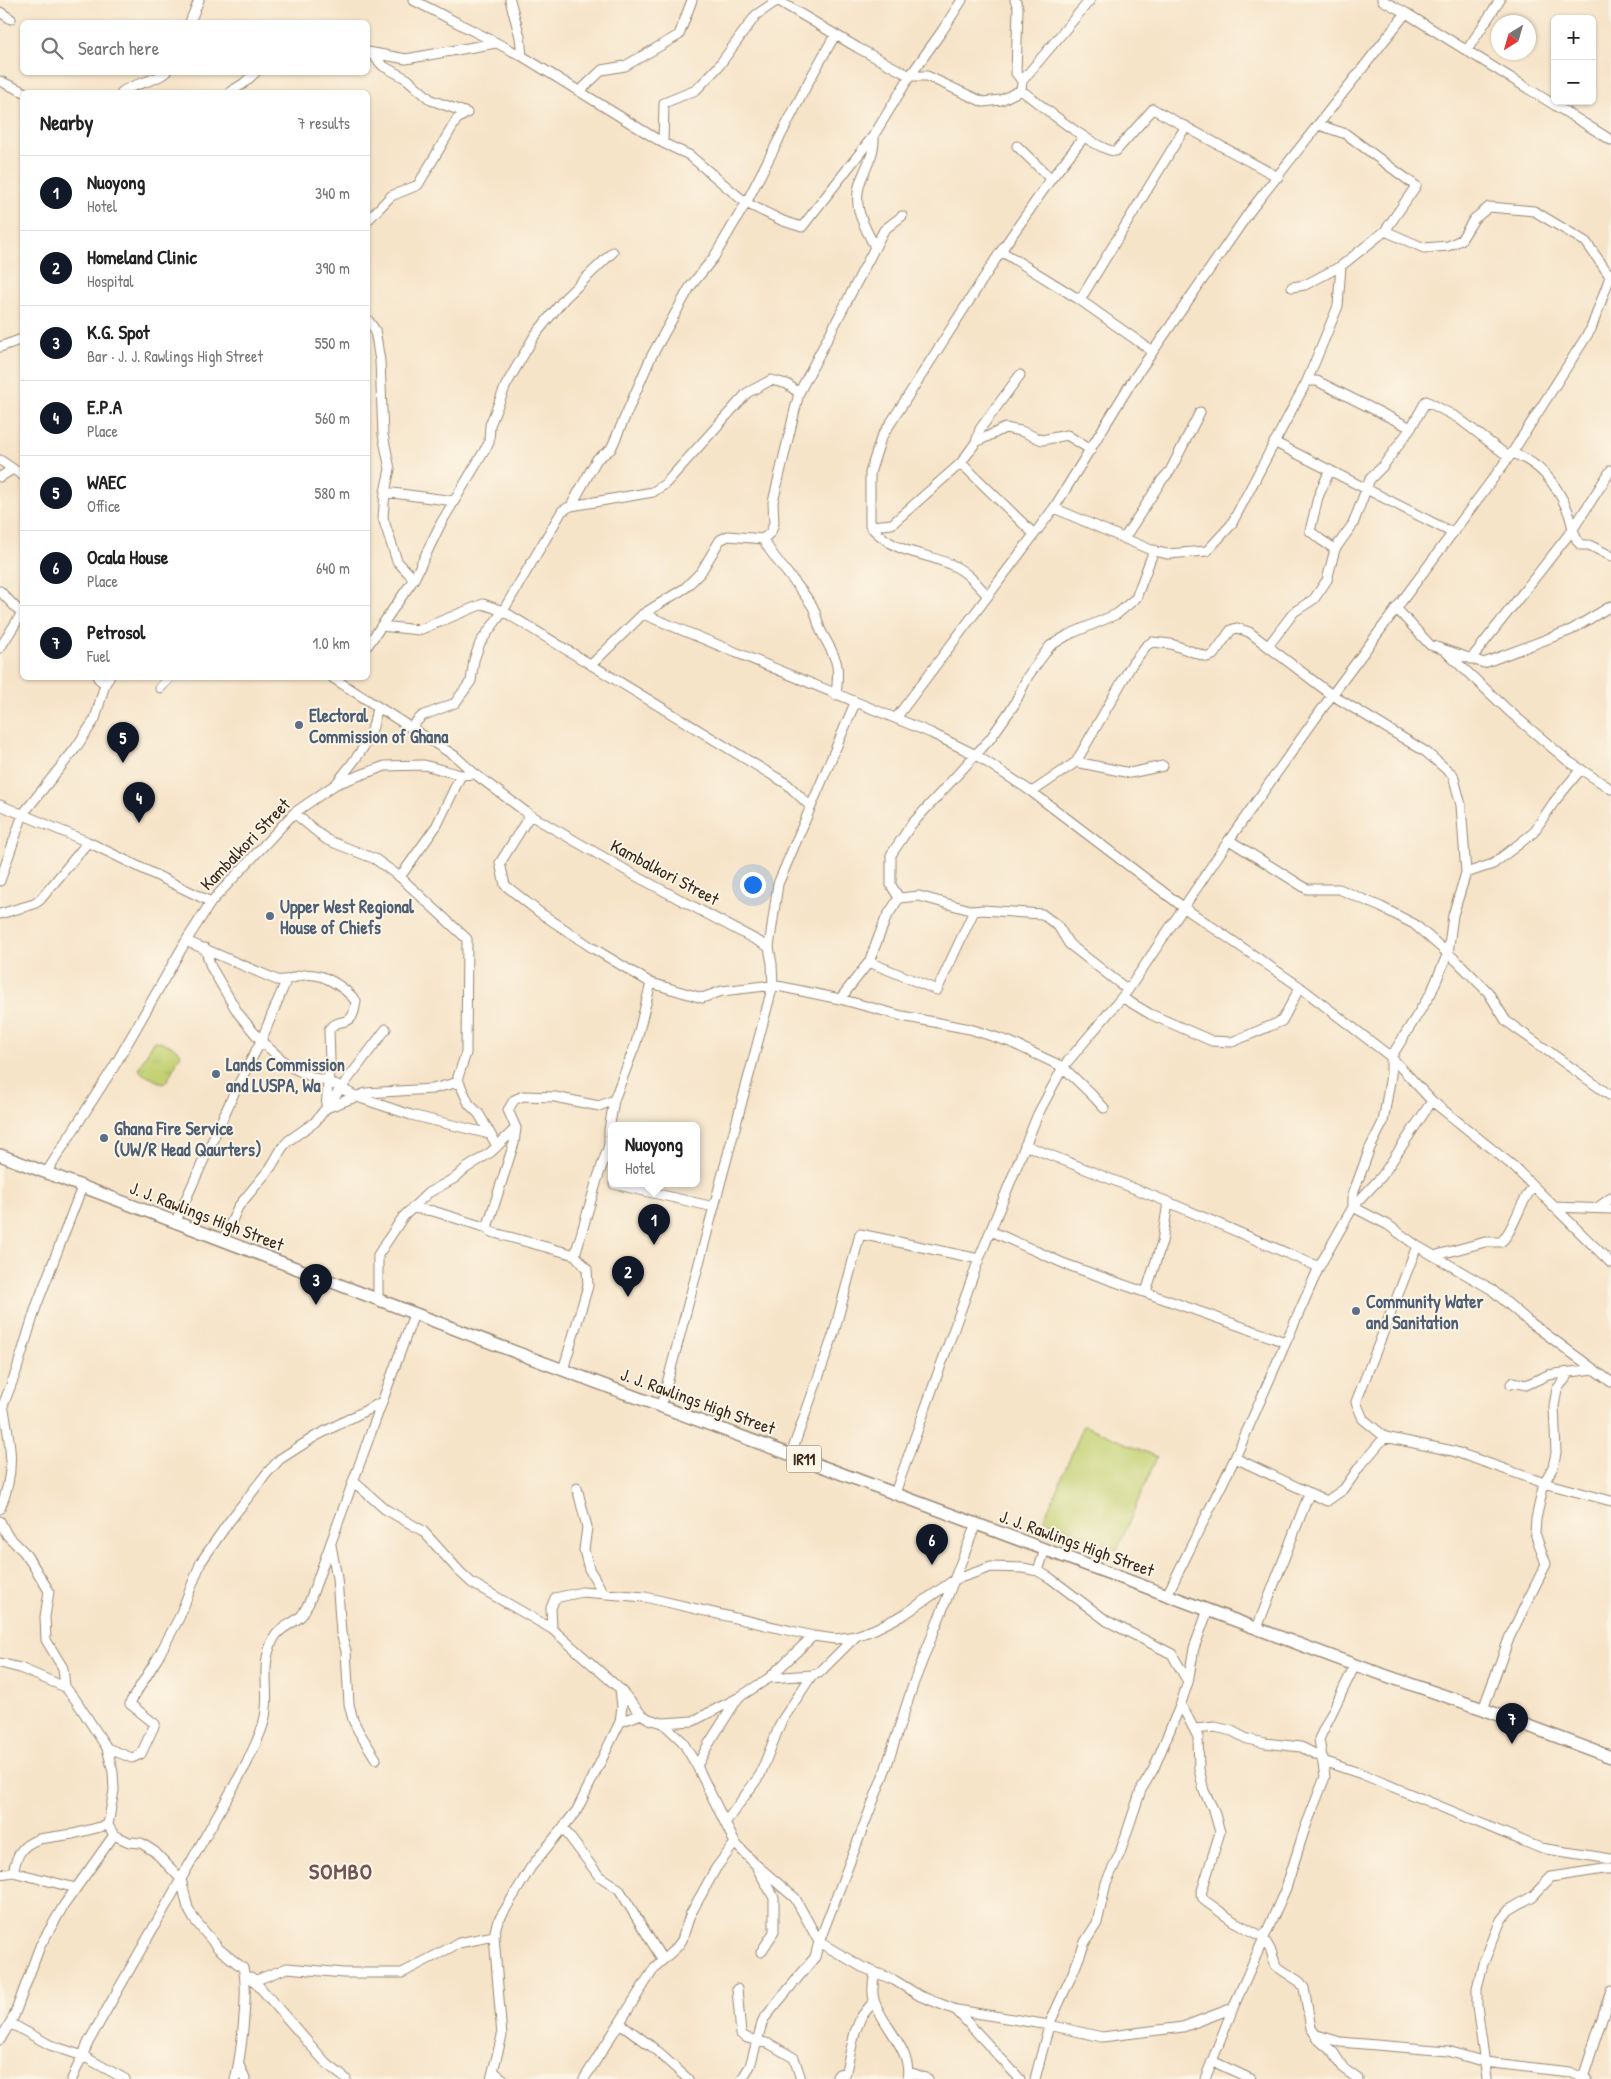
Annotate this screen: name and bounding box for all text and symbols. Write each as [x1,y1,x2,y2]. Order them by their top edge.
north arrow [1491,15,1536,60]
map controls [1551,15,1596,105]
button: + [1551,15,1596,60]
search box [20,20,370,75]
icon: search [38,34,66,62]
text: Search here [78,35,159,61]
button: − [1551,60,1596,105]
text: Nearby [40,108,93,137]
text: 7 results [297,112,350,134]
text: Nuoyong [87,169,145,195]
text: 1 [53,182,59,204]
text: 340 m [315,182,350,204]
text: Hotel [87,195,117,217]
text: Homeland Clinic [87,244,197,270]
text: 2 [52,257,60,279]
text: 390 m [315,257,350,279]
text: Hospital [87,270,134,292]
text: K.G. Spot [87,319,150,345]
text: 3 [52,332,60,354]
text: 550 m [315,332,350,354]
text: Bar · J. J. Rawlings High Street [87,345,263,367]
text: E.P.A [87,394,122,420]
text: 4 [53,407,59,429]
text: 560 m [315,407,350,429]
text: Place [87,420,118,442]
text: WAEC [87,469,127,495]
text: 5 [53,482,59,504]
text: 580 m [315,482,350,504]
text: Office [87,495,120,517]
text: Ocala House [87,544,168,570]
text: 6 [53,557,59,579]
text: 640 m [316,557,350,579]
text: Place [87,570,118,592]
text: Petrosol [87,619,145,645]
text: 7 [52,632,60,654]
text: 1.0 km [312,632,350,654]
text: Fuel [87,645,110,667]
place label: Electoral Commission of Ghana [309,703,449,749]
marker: Electoral Commission of Ghana [293,719,305,731]
pin: 5 [107,722,139,763]
pin: 4 [123,782,155,823]
street label: Kambalkori Street [194,792,296,896]
street label: Kambalkori Street [606,833,724,912]
your location [740,872,766,898]
place label: Upper West Regional House of Chiefs [280,894,415,940]
marker: Upper West Regional House of Chiefs [264,910,276,922]
place label: Lands Commission and LUSPA, Wa [226,1052,345,1098]
marker: Lands Commission and LUSPA, Wa [210,1068,222,1080]
place label: Ghana Fire Service (UW/R Head Qaurters) [114,1116,261,1162]
popup [608,1122,700,1187]
text: Nuoyong [625,1131,683,1157]
marker: Ghana Fire Service (UW/R Head Qaurters) [98,1132,110,1144]
text: Hotel [625,1157,655,1179]
street label: J. J. Rawlings High Street [126,1175,288,1257]
pin: 1 [638,1204,670,1245]
pin: 2 [612,1256,644,1297]
pin: 3 [300,1264,332,1305]
place label: Community Water and Sanitation [1366,1289,1483,1335]
marker: Community Water and Sanitation [1350,1305,1362,1317]
street label: J. J. Rawlings High Street [617,1361,780,1441]
road number: IR11 [786,1446,822,1472]
street label: J. J. Rawlings High Street [996,1503,1159,1583]
pin: 6 [916,1524,948,1565]
pin: 7 [1496,1703,1528,1744]
district label: SOMBO [309,1856,373,1886]

